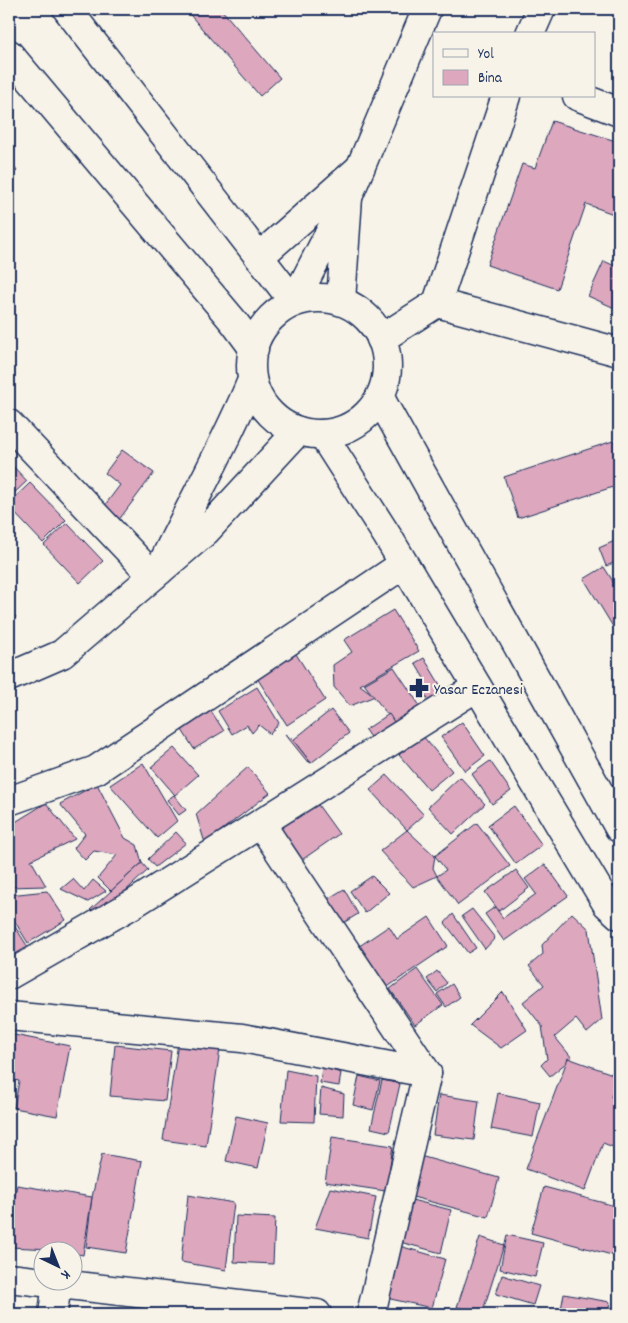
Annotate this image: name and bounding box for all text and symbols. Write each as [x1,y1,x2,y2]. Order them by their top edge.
legend [433,32,596,98]
text: Yol [478,44,494,66]
text: Bina [478,68,503,90]
pharmacy icon: Yasar Eczanesi [408,677,430,699]
place label: Yasar Eczanesi [434,679,523,702]
north arrow [32,1240,82,1290]
text: K [56,1265,75,1284]

